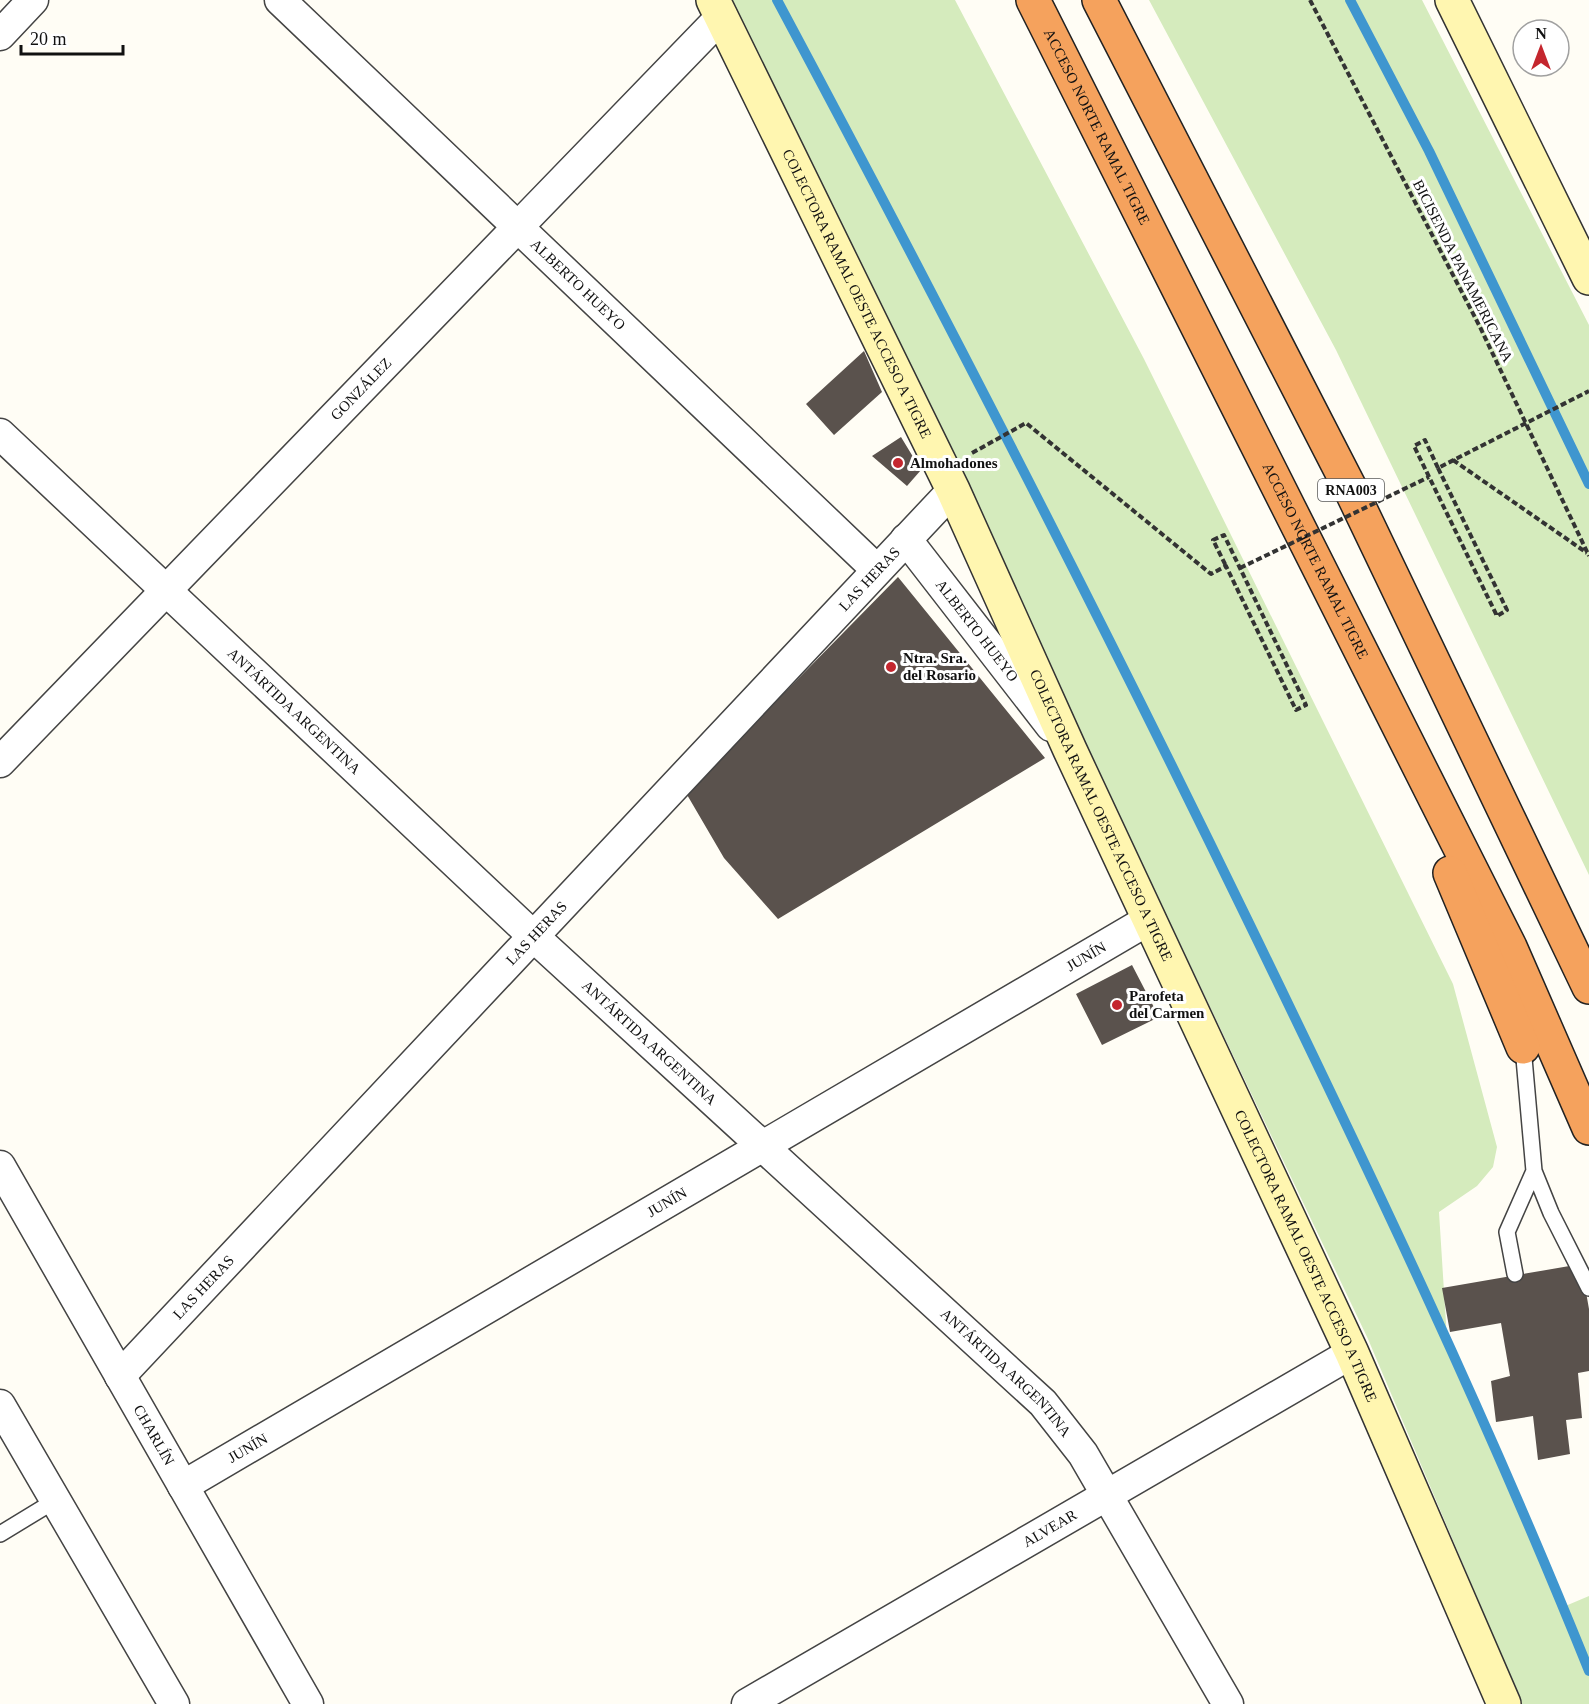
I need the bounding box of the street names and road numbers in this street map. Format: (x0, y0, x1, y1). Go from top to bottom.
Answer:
street label: ACCESO NORTE RAMAL TIGRE (1041, 26, 1153, 227)
street label: COLECTORA RAMAL OESTE ACCESO A TIGRE (779, 147, 934, 441)
street label: BICISENDA PANAMERICANA (1410, 177, 1516, 365)
street label: ALBERTO HUEYO (527, 236, 629, 333)
street label: GONZÁLEZ (327, 355, 395, 423)
street label: ACCESO NORTE RAMAL TIGRE (1260, 460, 1372, 661)
road number: RNA003 (1318, 479, 1384, 501)
street label: LAS HERAS (836, 544, 903, 614)
street label: ALBERTO HUEYO (933, 577, 1022, 685)
street label: ANTÁRTIDA ARGENTINA (224, 645, 364, 777)
street label: COLECTORA RAMAL OESTE ACCESO A TIGRE (1027, 667, 1176, 964)
street label: LAS HERAS (503, 898, 570, 968)
street label: JUNÍN (1063, 938, 1109, 974)
street label: ANTÁRTIDA ARGENTINA (579, 977, 720, 1108)
street label: COLECTORA RAMAL OESTE ACCESO A TIGRE (1232, 1108, 1380, 1404)
street label: JUNÍN (644, 1184, 690, 1220)
street label: LAS HERAS (170, 1252, 237, 1322)
street label: ANTÁRTIDA ARGENTINA (937, 1305, 1074, 1440)
street label: CHARLÍN (130, 1402, 178, 1468)
street label: JUNÍN (225, 1430, 271, 1466)
street label: ALVEAR (1020, 1507, 1079, 1550)

